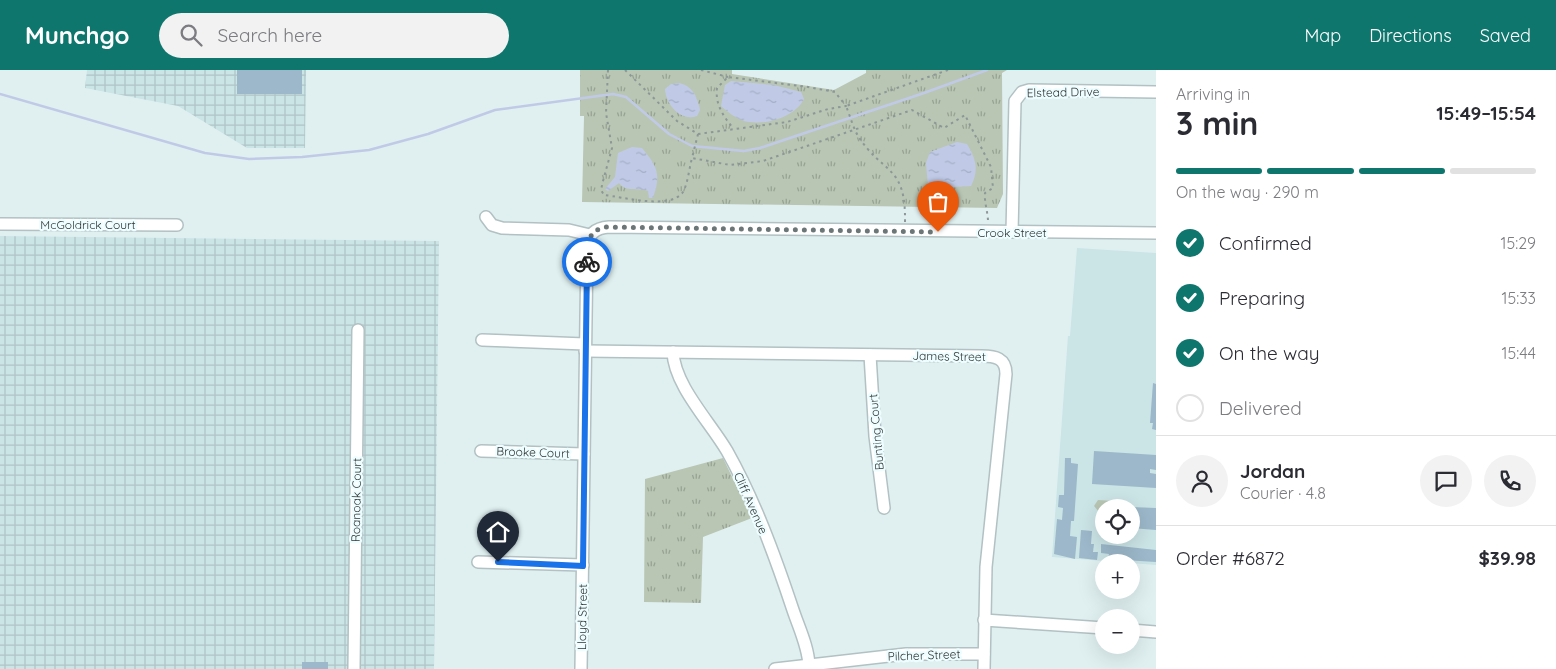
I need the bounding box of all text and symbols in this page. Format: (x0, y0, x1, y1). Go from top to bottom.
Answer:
search box (159, 13, 509, 58)
text: Munchgo (25, 20, 129, 50)
icon: search (177, 21, 205, 49)
text: Search here (217, 23, 322, 47)
text: Map (1304, 24, 1341, 47)
text: Directions (1369, 24, 1452, 47)
text: Saved (1480, 24, 1531, 47)
street label: Elstead Drive (1026, 84, 1100, 100)
text: Arriving in (1176, 84, 1250, 104)
text: 15:49–15:54 (1436, 101, 1536, 125)
text: 3 min (1176, 103, 1258, 143)
pin (917, 181, 959, 232)
text: On the way · 290 m (1176, 182, 1319, 202)
icon: bag (924, 188, 952, 216)
street label: McGoldrick Court (40, 217, 136, 232)
street label: Crook Street (977, 225, 1047, 240)
icon: check (1176, 229, 1204, 257)
text: Confirmed (1219, 231, 1312, 255)
text: 15:29 (1501, 233, 1536, 253)
courier (562, 237, 612, 287)
icon: bike (573, 248, 601, 276)
icon: check (1176, 284, 1204, 312)
text: Preparing (1219, 286, 1305, 310)
text: 15:33 (1502, 288, 1536, 308)
icon: check (1176, 339, 1204, 367)
text: On the way (1219, 341, 1320, 365)
text: 15:44 (1502, 343, 1536, 363)
street label: James Street (912, 348, 986, 364)
street label: Bunting Court (865, 393, 887, 471)
text: Delivered (1219, 396, 1302, 420)
street label: Brooke Court (496, 443, 570, 461)
button: person (1176, 455, 1228, 507)
button: chat (1420, 455, 1472, 507)
button: phone (1484, 455, 1536, 507)
street label: Roanoak Court (348, 458, 364, 542)
text: Jordan (1240, 459, 1305, 483)
street label: Cliff Avenue (731, 470, 771, 536)
text: Courier · 4.8 (1240, 483, 1326, 503)
map controls (1095, 499, 1140, 654)
button: locate (1095, 499, 1140, 544)
pin (477, 511, 519, 562)
icon: home (484, 518, 512, 546)
text: Order #6872 (1176, 546, 1285, 570)
text: $39.98 (1478, 546, 1536, 570)
button: + (1095, 554, 1140, 599)
street label: Lloyd Street (574, 584, 590, 650)
button: − (1095, 609, 1140, 654)
street label: Pilcher Street (887, 646, 961, 664)

